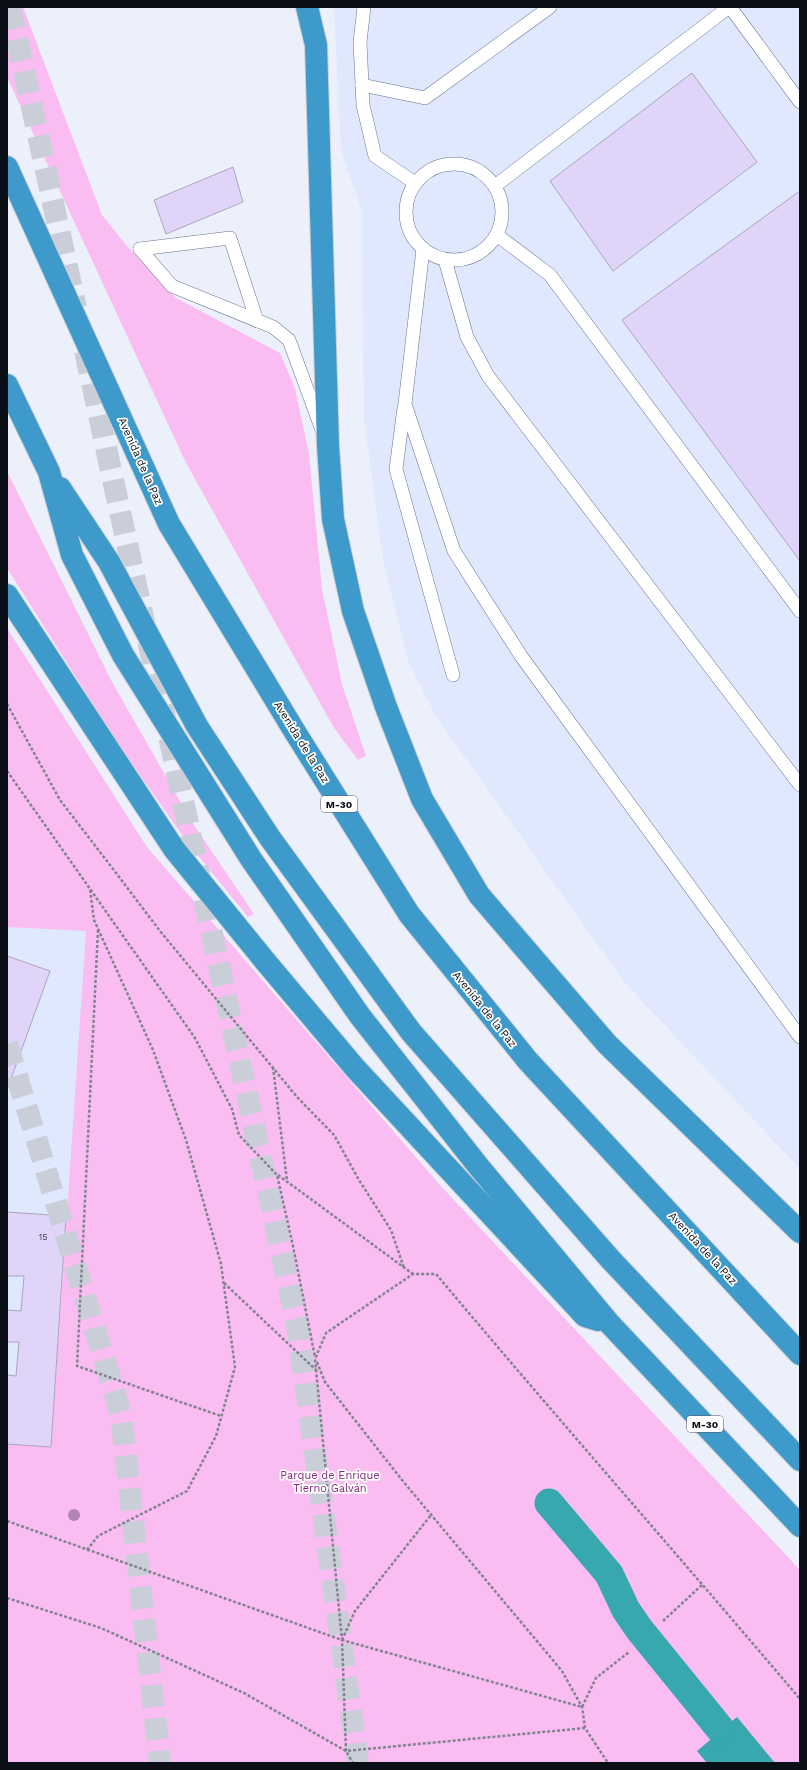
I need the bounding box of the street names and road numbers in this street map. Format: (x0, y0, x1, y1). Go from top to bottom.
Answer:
street label: Avenida de la Paz (115, 416, 166, 507)
street label: Avenida de la Paz (271, 699, 332, 786)
road number: M-30 (321, 796, 357, 812)
street label: Avenida de la Paz (450, 969, 519, 1050)
street label: Avenida de la Paz (666, 1209, 740, 1287)
road number: M-30 (687, 1416, 723, 1432)

